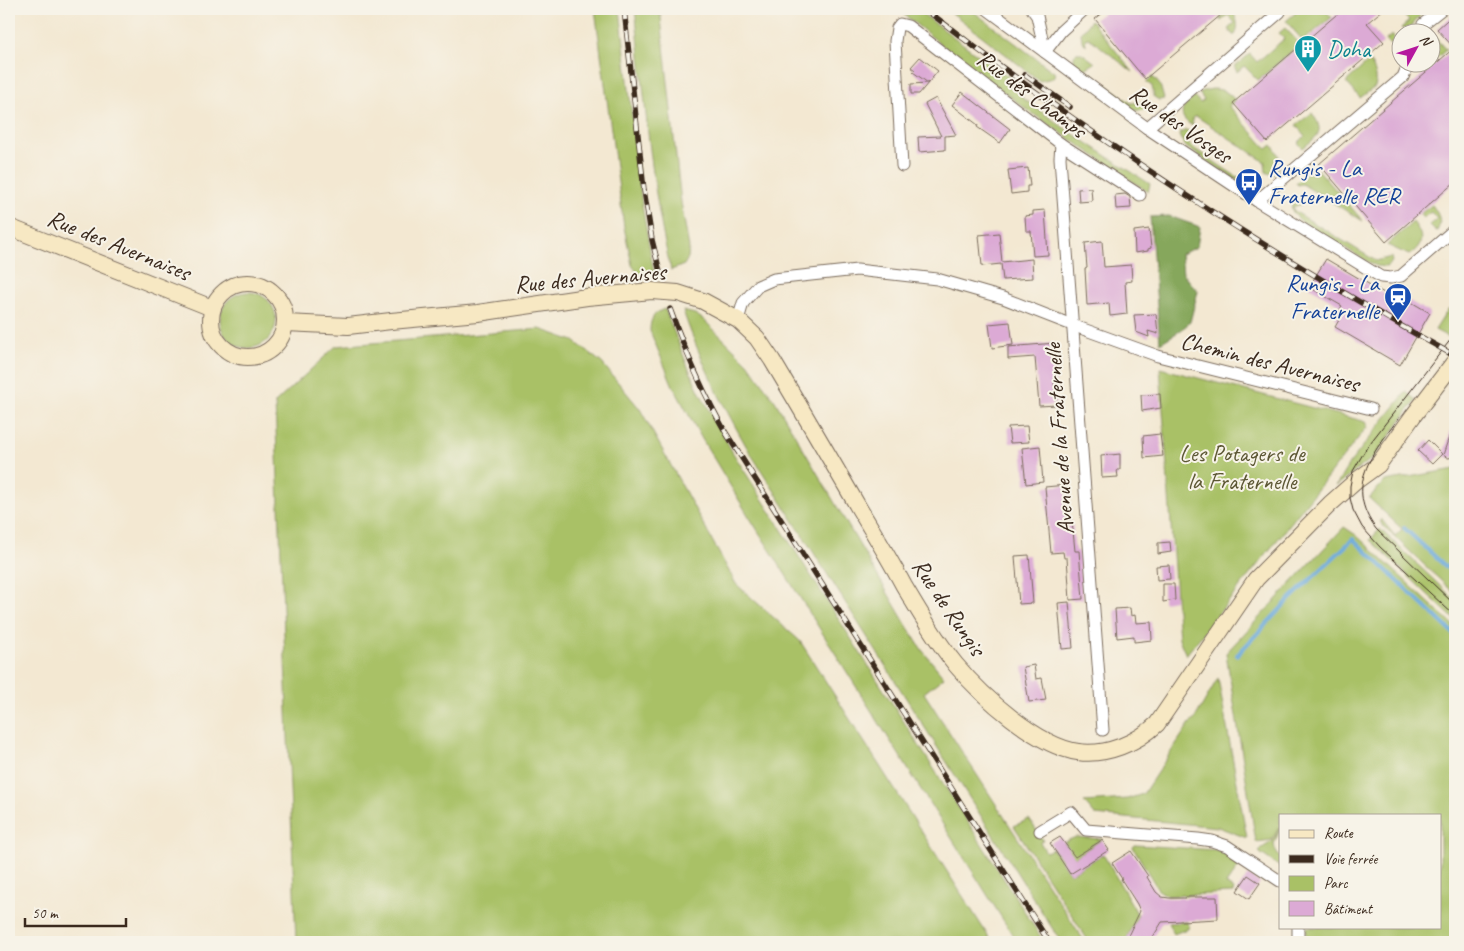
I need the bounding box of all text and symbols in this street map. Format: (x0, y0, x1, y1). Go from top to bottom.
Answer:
north arrow (1392, 22, 1442, 72)
text: N (1416, 31, 1436, 51)
building icon: Doha (1293, 34, 1323, 73)
place label: Doha (1327, 34, 1372, 64)
street label: Rue des Champs (971, 43, 1094, 146)
street label: Rue des Vosges (1124, 78, 1239, 171)
place label: Rungis - La Fraternelle RER (1268, 153, 1401, 211)
bus stop icon: Rungis - La Fraternelle RER (1234, 167, 1264, 206)
street label: Rue des Avernaises (43, 203, 197, 288)
street label: Rue des Avernaises (513, 256, 670, 300)
place label: Rungis - La Fraternelle (1286, 268, 1381, 326)
station icon: Rungis - La Fraternelle (1383, 282, 1413, 321)
street label: Chemin des Avernaises (1178, 325, 1365, 399)
street label: Avenue de la Fraternelle (1037, 340, 1081, 536)
park label: Les Potagers de la Fraternelle (1179, 438, 1307, 496)
street label: Rue de Rungis (906, 553, 994, 664)
legend (1279, 814, 1442, 928)
text: Route (1324, 824, 1354, 843)
text: Voie ferrée (1324, 850, 1378, 869)
text: Parc (1324, 874, 1348, 893)
scale bar (25, 896, 126, 928)
text: Bâtiment (1324, 900, 1374, 919)
text: 50 m (32, 904, 59, 923)

